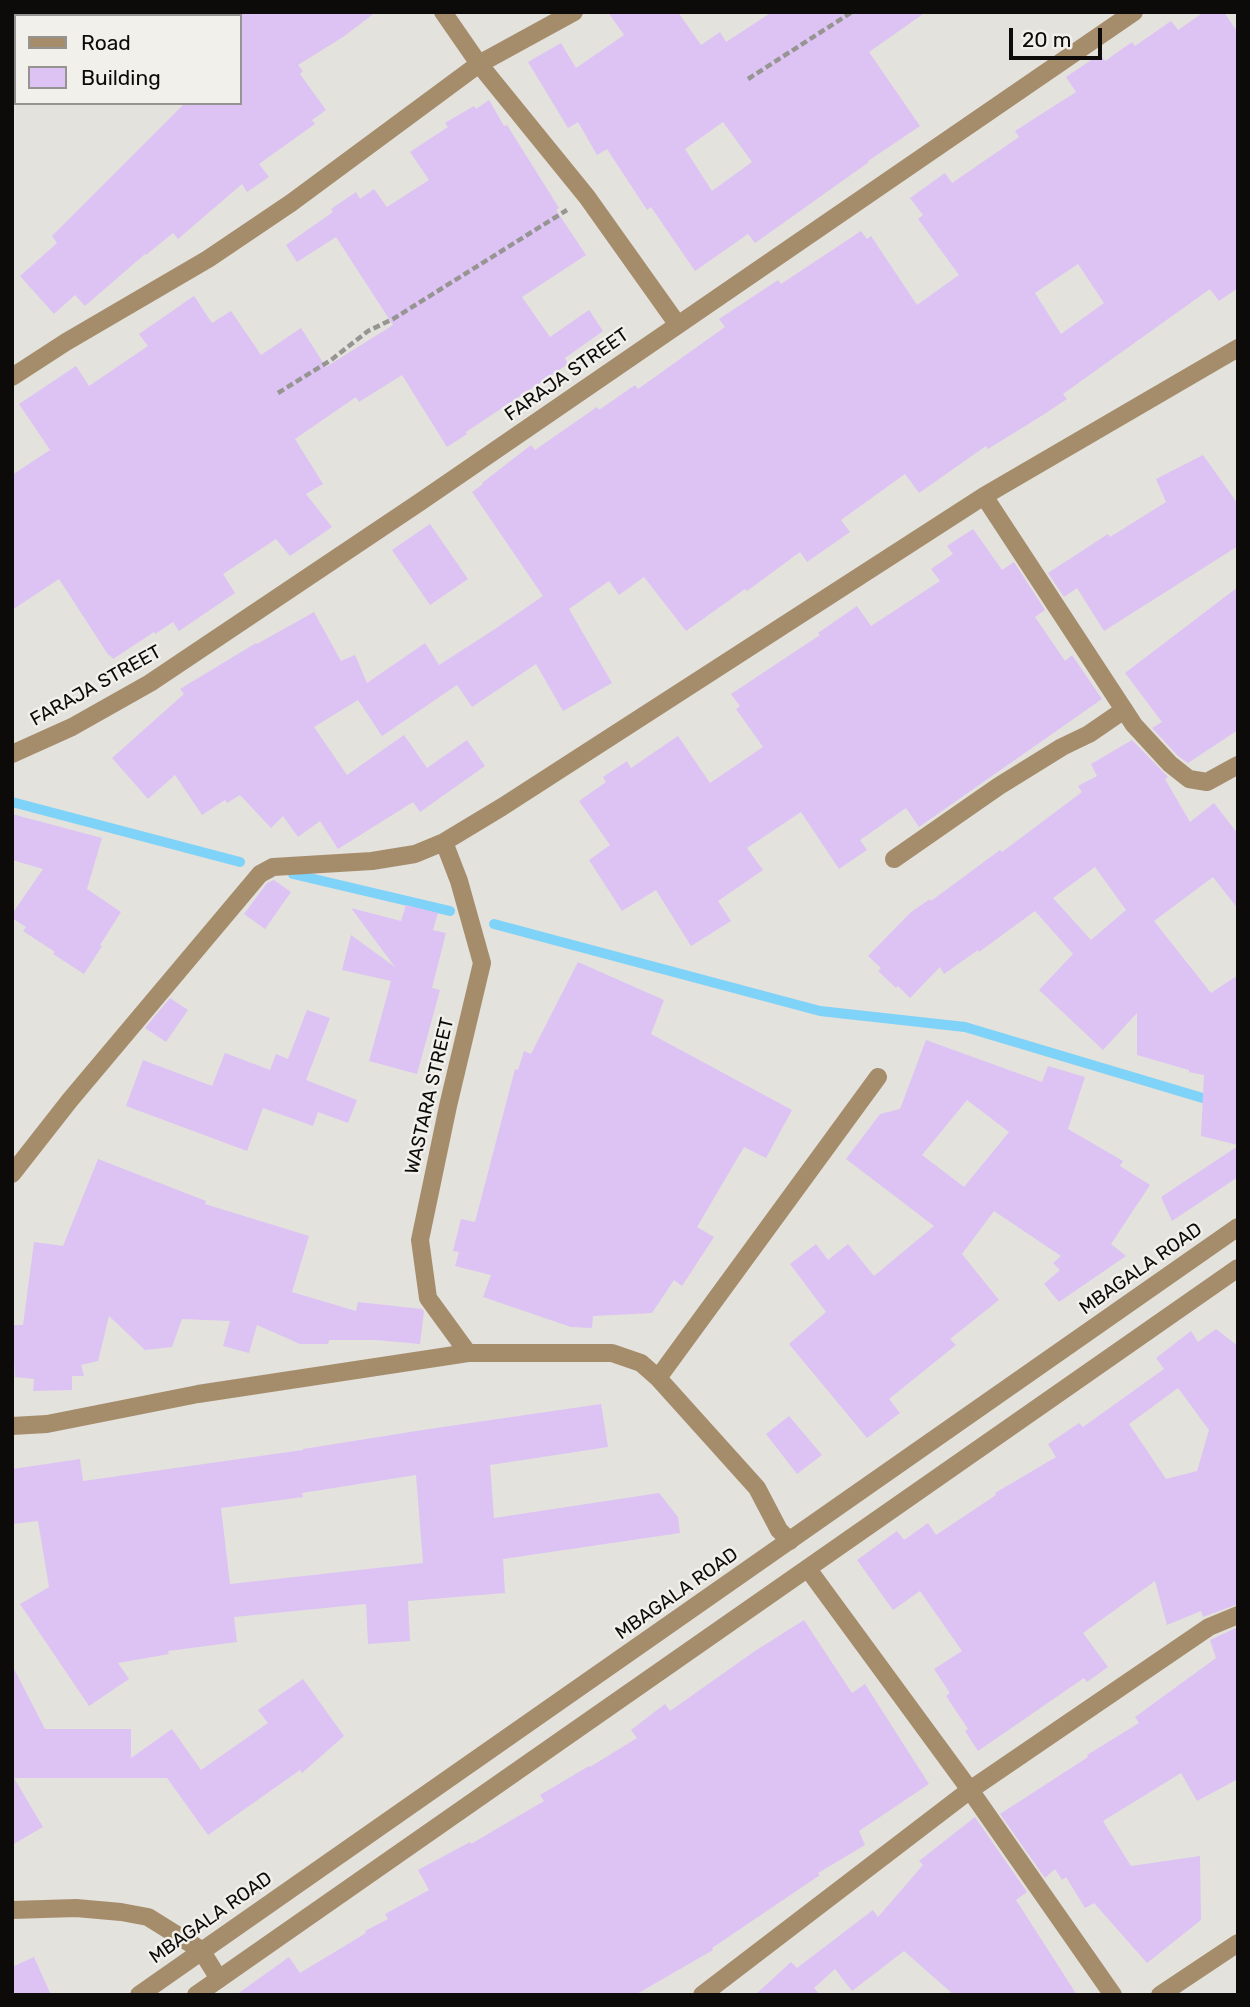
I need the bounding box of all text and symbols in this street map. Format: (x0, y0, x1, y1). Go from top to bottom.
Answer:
legend (14, 14, 242, 105)
scale bar (1012, 14, 1105, 58)
text: 20 m (1022, 27, 1071, 52)
text: Road (81, 30, 131, 55)
text: Building (81, 65, 161, 90)
street label: FARAJA STREET (501, 324, 633, 426)
street label: FARAJA STREET (26, 641, 166, 731)
street label: WASTARA STREET (401, 1015, 459, 1177)
street label: MBAGALA ROAD (1075, 1218, 1207, 1320)
street label: MBAGALA ROAD (611, 1543, 743, 1645)
street label: MBAGALA ROAD (145, 1867, 277, 1969)

